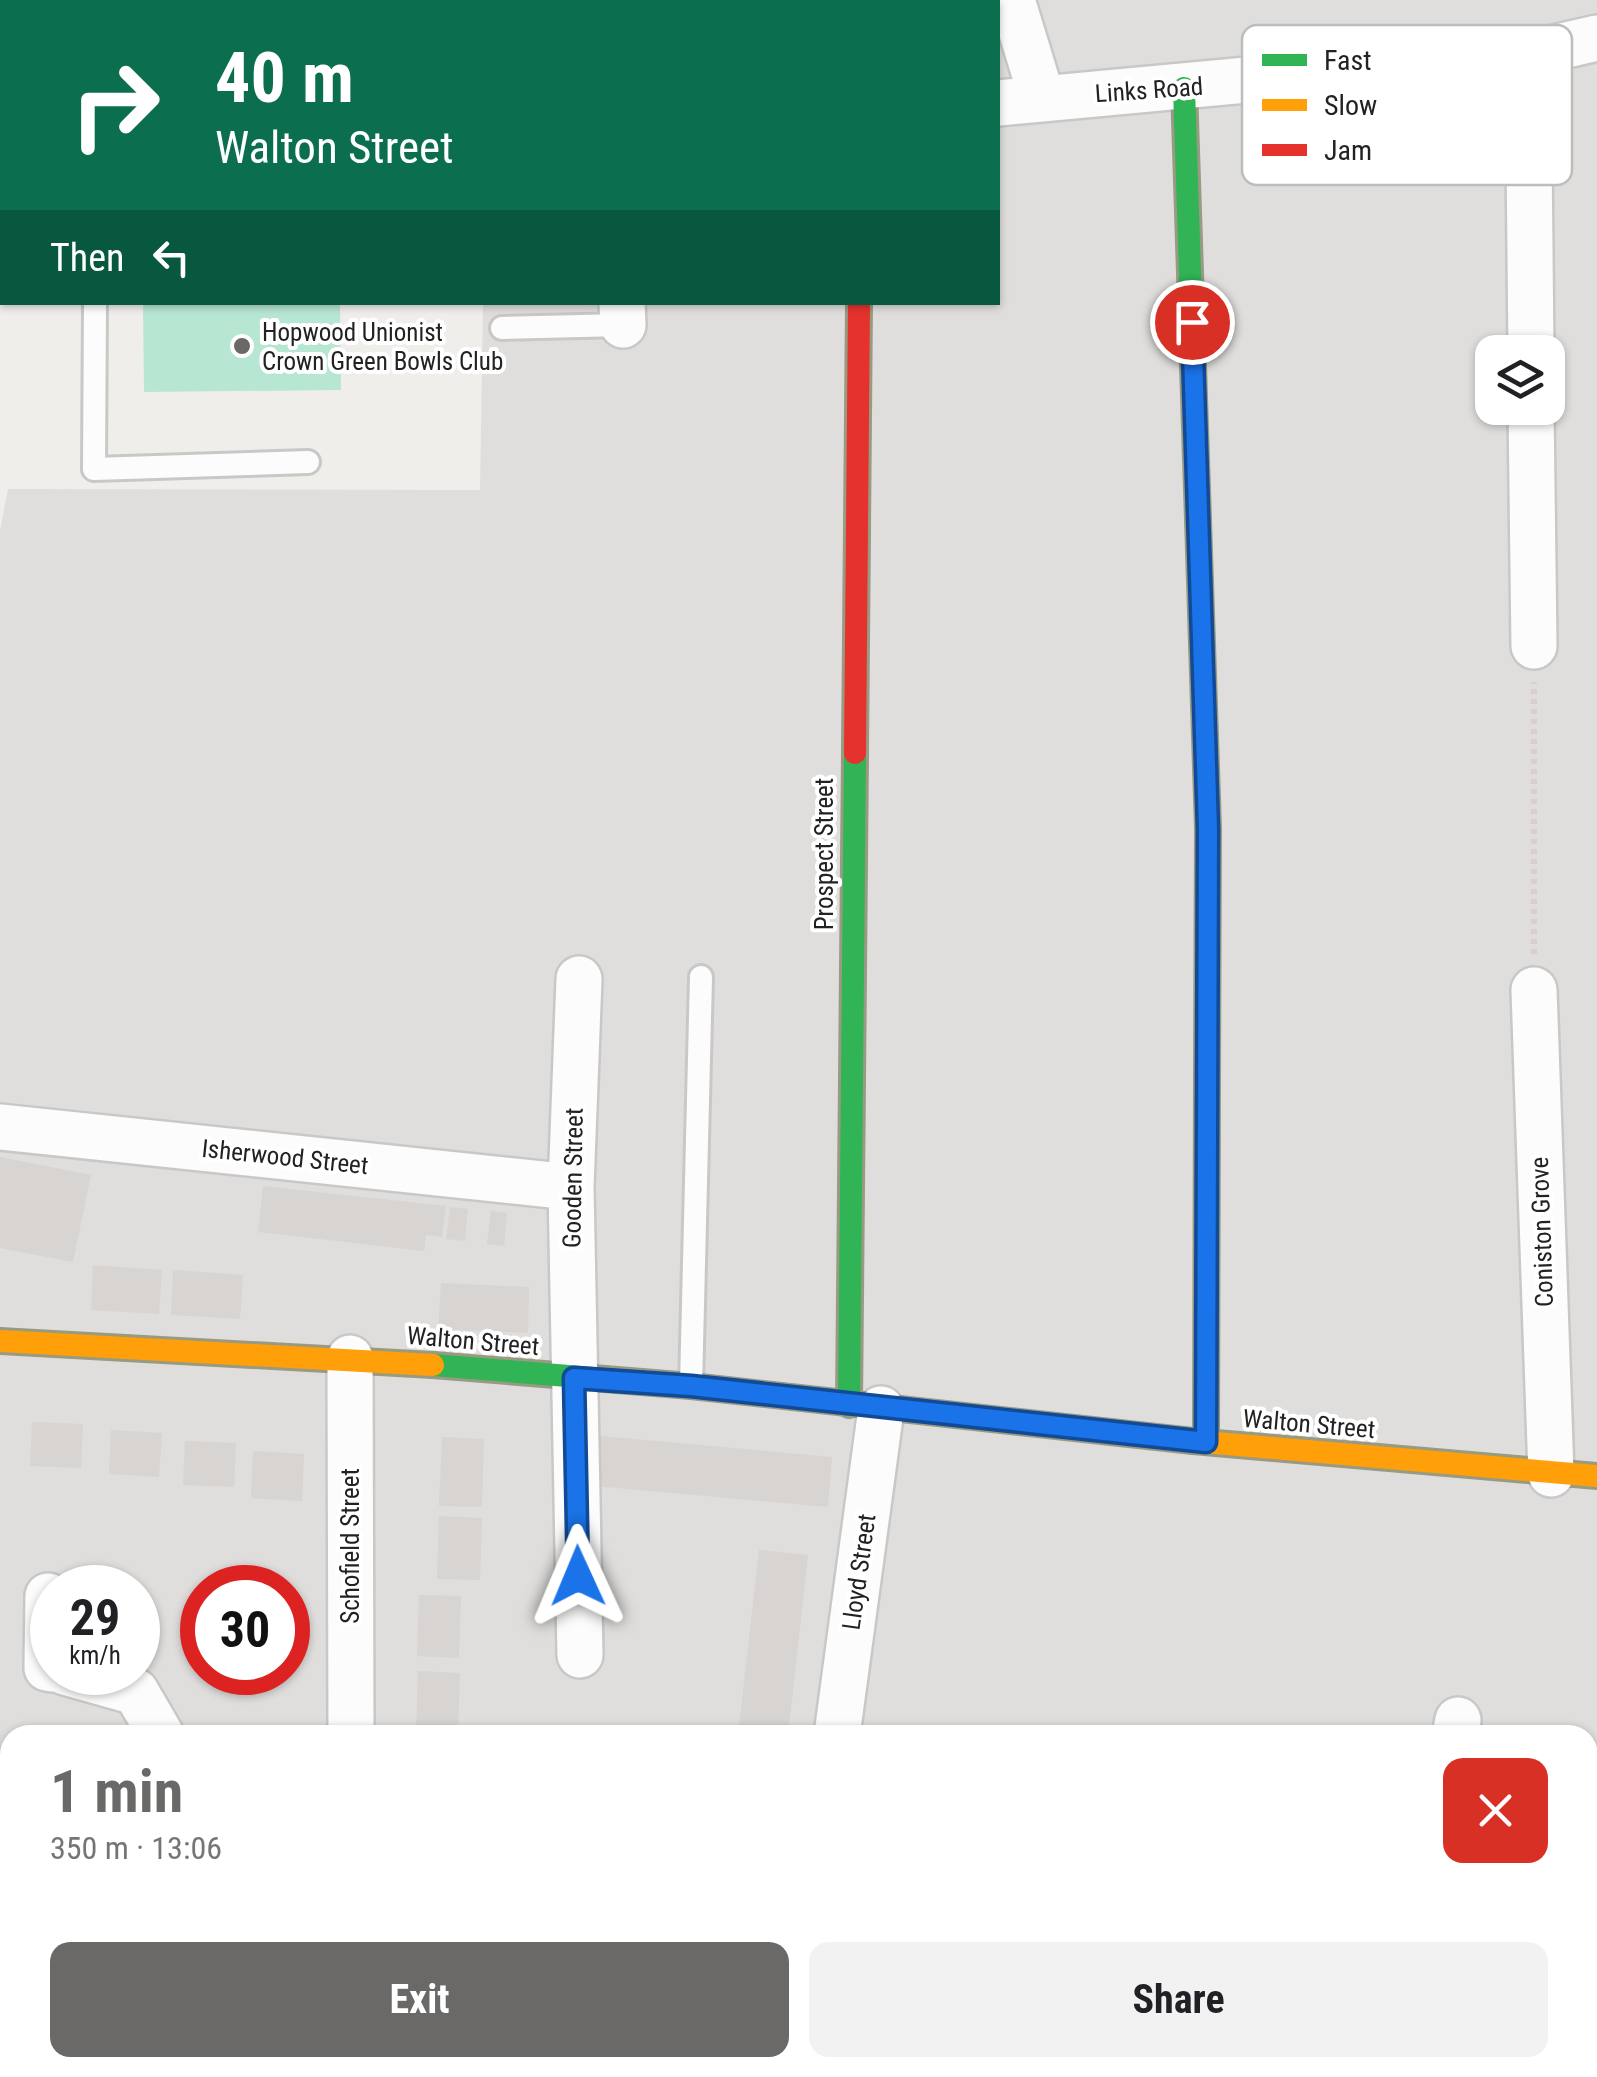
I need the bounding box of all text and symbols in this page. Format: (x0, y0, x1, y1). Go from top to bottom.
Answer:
legend (1242, 25, 1572, 185)
text: 40 m (215, 37, 354, 119)
icon: right (50, 40, 180, 170)
text: Fast (1324, 44, 1371, 77)
street label: Links Road (1094, 72, 1204, 108)
text: Slow (1324, 89, 1377, 122)
text: Walton Street (215, 121, 453, 174)
text: Jam (1324, 134, 1372, 167)
icon: left (144, 230, 199, 285)
text: Then (50, 236, 124, 280)
pin (1150, 280, 1235, 365)
icon: arrive (1165, 295, 1220, 350)
place label: Hopwood Unionist Crown Green Bowls Club (262, 318, 503, 376)
marker: Hopwood Unionist Crown Green Bowls Club (231, 335, 253, 357)
map controls (1475, 335, 1565, 425)
button: layers (1475, 335, 1565, 425)
street label: Prospect Street (810, 778, 839, 930)
street label: Gooden Street (557, 1108, 589, 1248)
street label: Isherwood Street (200, 1134, 370, 1180)
street label: Coniston Grove (1525, 1156, 1559, 1308)
street label: Walton Street (406, 1321, 540, 1361)
street label: Walton Street (1242, 1404, 1376, 1444)
street label: Schofield Street (336, 1468, 365, 1624)
street label: Lloyd Street (837, 1512, 881, 1632)
position arrow (526, 1524, 630, 1628)
speed limit sign: 30 (180, 1565, 310, 1695)
text: 29 (70, 1589, 120, 1647)
text: km/h (69, 1641, 121, 1670)
text: 1 min (50, 1756, 183, 1827)
button: close (1443, 1758, 1548, 1863)
text: 350 m · 13:06 (50, 1829, 222, 1867)
button: Exit (50, 1942, 789, 2057)
button: Share (809, 1942, 1548, 2057)

